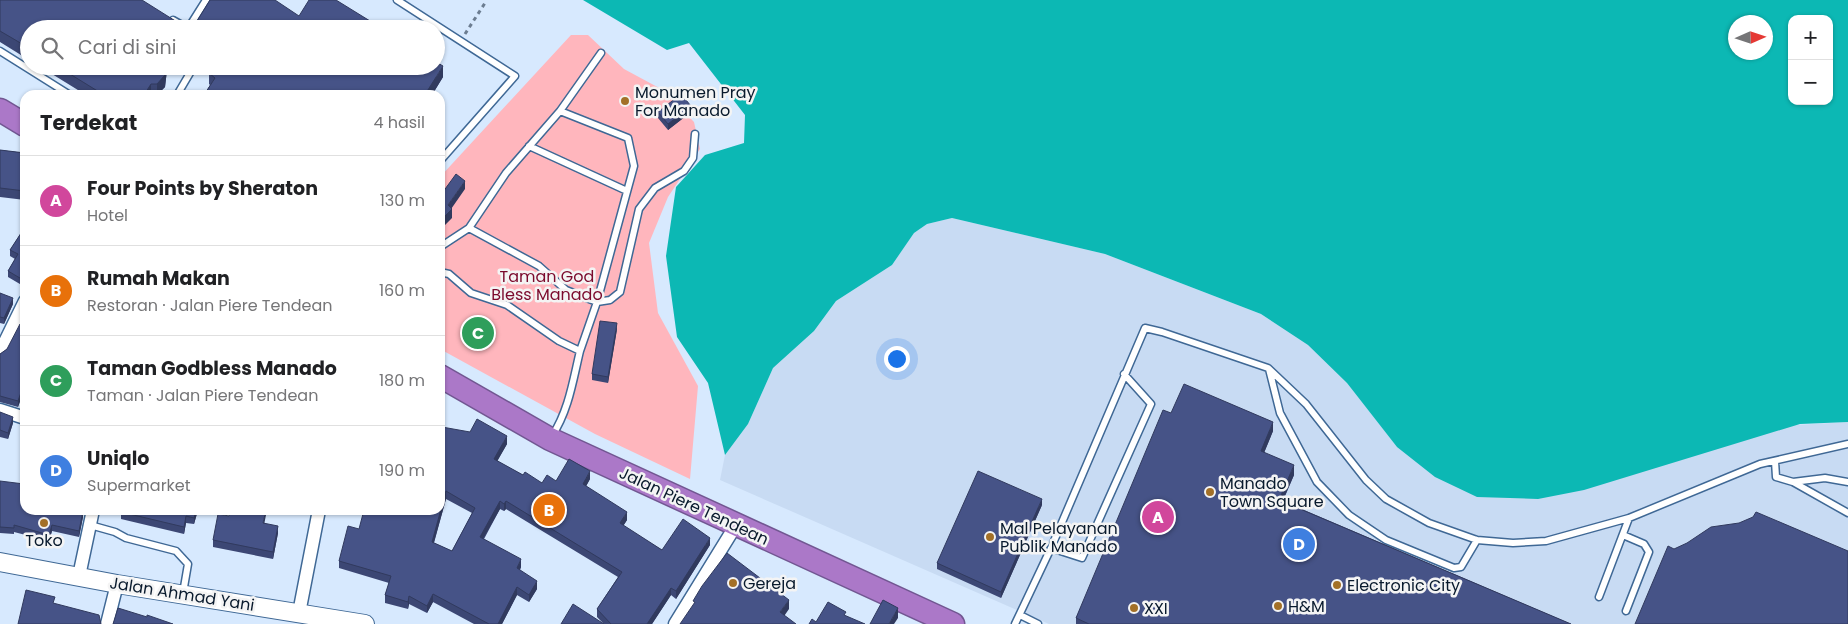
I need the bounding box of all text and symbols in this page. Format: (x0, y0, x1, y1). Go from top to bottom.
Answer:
north arrow (1728, 15, 1773, 60)
map controls (1788, 15, 1833, 105)
button: + (1788, 15, 1833, 60)
search box (20, 20, 445, 75)
icon: search (38, 34, 66, 62)
text: Cari di sini (78, 34, 176, 61)
button: − (1788, 60, 1833, 105)
place label: Monumen Pray For Manado (635, 81, 755, 122)
marker: Monumen Pray For Manado (619, 95, 631, 107)
text: Terdekat (40, 108, 137, 137)
text: 4 hasil (373, 111, 425, 134)
text: Four Points by Sheraton (87, 175, 318, 202)
text: A (50, 189, 62, 212)
text: 130 m (380, 189, 425, 212)
text: Hotel (87, 204, 128, 227)
text: Rumah Makan (87, 265, 230, 292)
park label: Taman God Bless Manado (491, 265, 603, 306)
text: B (51, 279, 61, 302)
text: 160 m (379, 279, 425, 302)
text: Restoran · Jalan Piere Tendean (87, 294, 332, 317)
pin: C (462, 314, 494, 352)
your location (884, 346, 910, 372)
text: Taman Godbless Manado (87, 355, 337, 382)
text: C (50, 369, 62, 392)
text: 180 m (379, 369, 425, 392)
text: Taman · Jalan Piere Tendean (87, 384, 318, 407)
text: Uniqlo (87, 445, 149, 472)
text: D (50, 459, 62, 482)
text: 190 m (379, 459, 425, 482)
street label: Jalan Piere Tendean (616, 461, 772, 551)
place label: Manado Town Square (1220, 472, 1324, 513)
text: Supermarket (87, 474, 191, 497)
marker: Manado Town Square (1204, 486, 1216, 498)
pin: B (533, 491, 565, 529)
pin: A (1142, 498, 1174, 536)
marker: Toko (38, 517, 50, 529)
place label: Mal Pelayanan Publik Manado (1000, 517, 1118, 558)
pin: D (1283, 525, 1315, 563)
place label: Toko (25, 529, 63, 552)
marker: Mal Pelayanan Publik Manado (984, 531, 996, 543)
street label: Jalan Ahmad Yani (108, 571, 256, 617)
place label: Gereja (743, 572, 796, 595)
place label: Electronic City (1347, 574, 1460, 597)
marker: Gereja (727, 577, 739, 589)
marker: Electronic City (1331, 579, 1343, 591)
place label: H&M (1288, 595, 1325, 618)
place label: XXI (1144, 597, 1168, 620)
marker: H&M (1272, 600, 1284, 612)
marker: XXI (1128, 602, 1140, 614)

